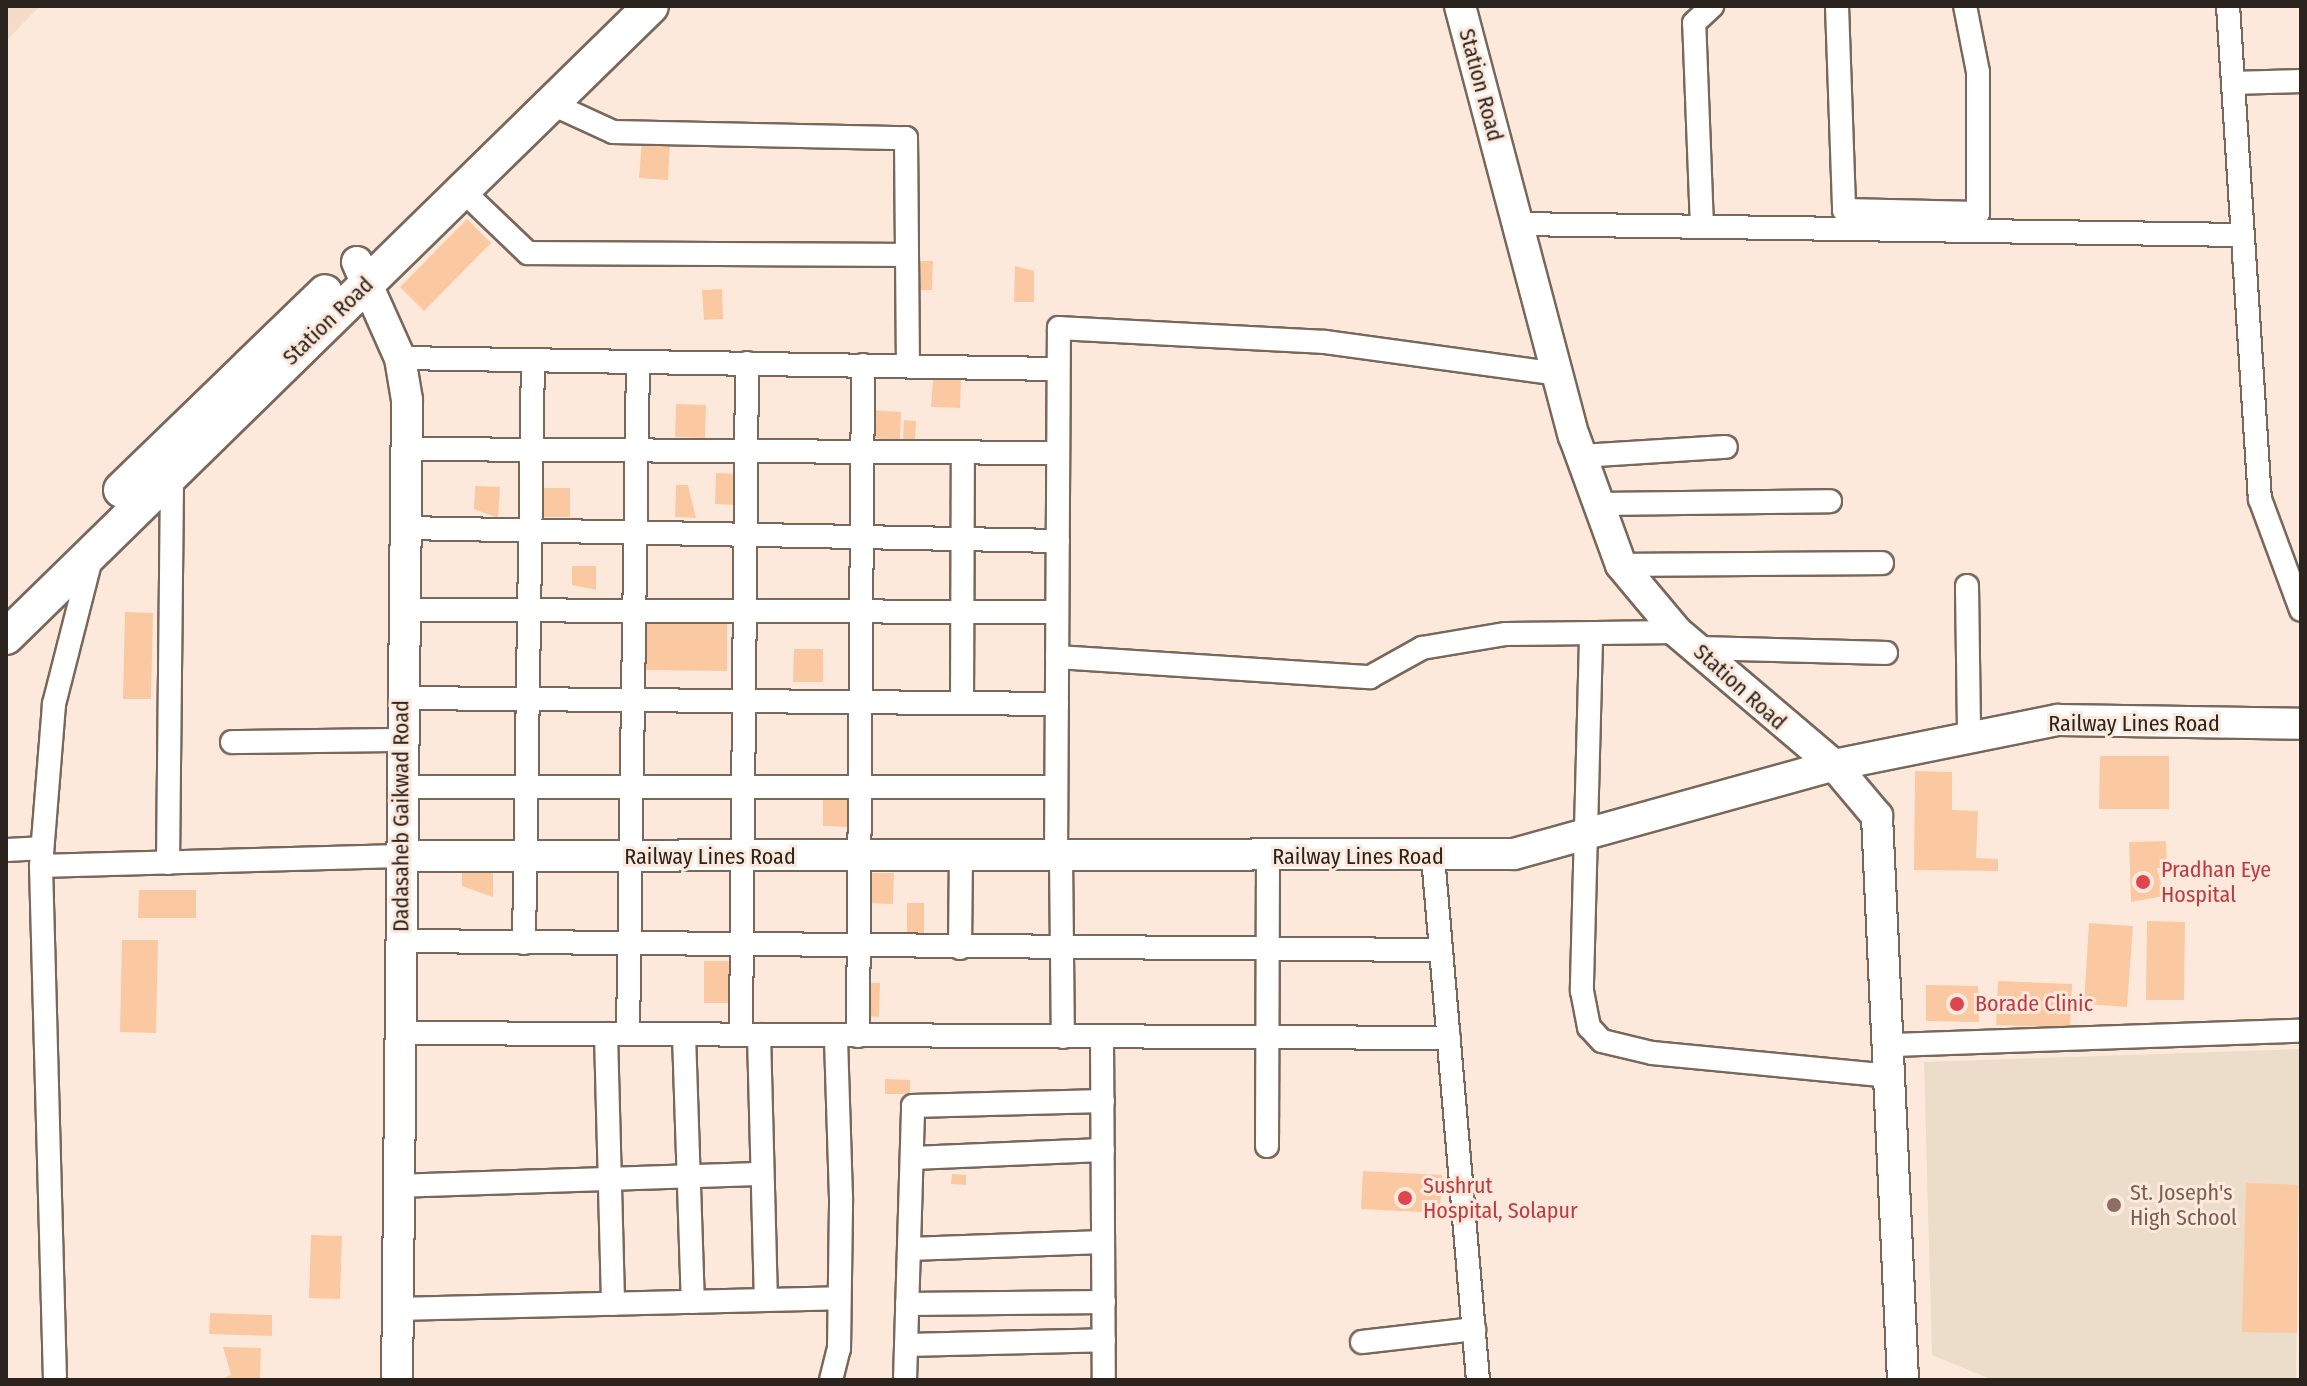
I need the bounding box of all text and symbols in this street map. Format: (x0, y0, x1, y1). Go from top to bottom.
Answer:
street label: Station Road (1453, 26, 1509, 144)
street label: Station Road (277, 271, 379, 371)
street label: Station Road (1688, 639, 1792, 735)
street label: Dadasaheb Gaikwad Road (388, 700, 414, 932)
street label: Railway Lines Road (2048, 711, 2220, 737)
street label: Railway Lines Road (624, 844, 796, 870)
street label: Railway Lines Road (1272, 844, 1444, 870)
place label: Pradhan Eye Hospital (2161, 856, 2271, 908)
marker: Pradhan Eye Hospital (2132, 871, 2154, 893)
place label: Borade Clinic (1975, 991, 2093, 1017)
marker: Borade Clinic (1946, 993, 1968, 1015)
place label: Sushrut Hospital, Solapur (1423, 1172, 1578, 1224)
place label: St. Joseph's High School (2130, 1179, 2237, 1230)
marker: Sushrut Hospital, Solapur (1394, 1187, 1416, 1209)
marker: St. Joseph's High School (2105, 1196, 2123, 1214)

